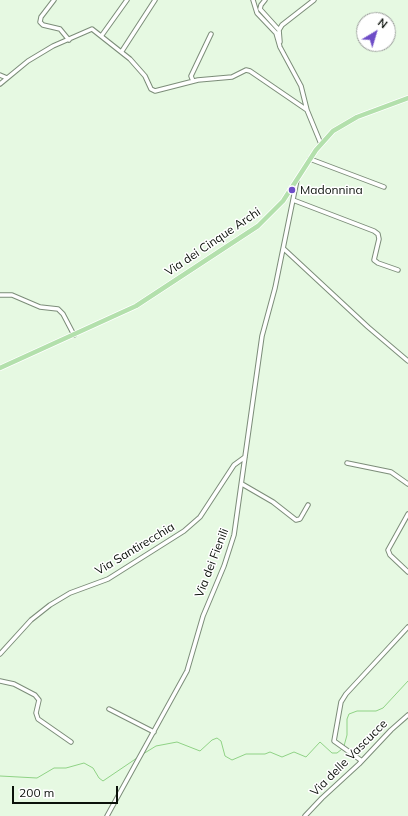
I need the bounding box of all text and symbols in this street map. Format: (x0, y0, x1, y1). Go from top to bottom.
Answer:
north arrow (356, 12, 396, 52)
text: N (375, 15, 390, 31)
place label: Madonnina (300, 183, 363, 197)
marker: Madonnina (287, 185, 297, 195)
street label: Via dei Cinque Archi (163, 205, 263, 279)
street label: Via Santirecchia (93, 520, 177, 578)
street label: Via dei Fienili (192, 526, 232, 600)
street label: Via delle Vascucce (308, 717, 390, 799)
scale bar (14, 778, 120, 804)
text: 200 m (19, 785, 54, 800)

